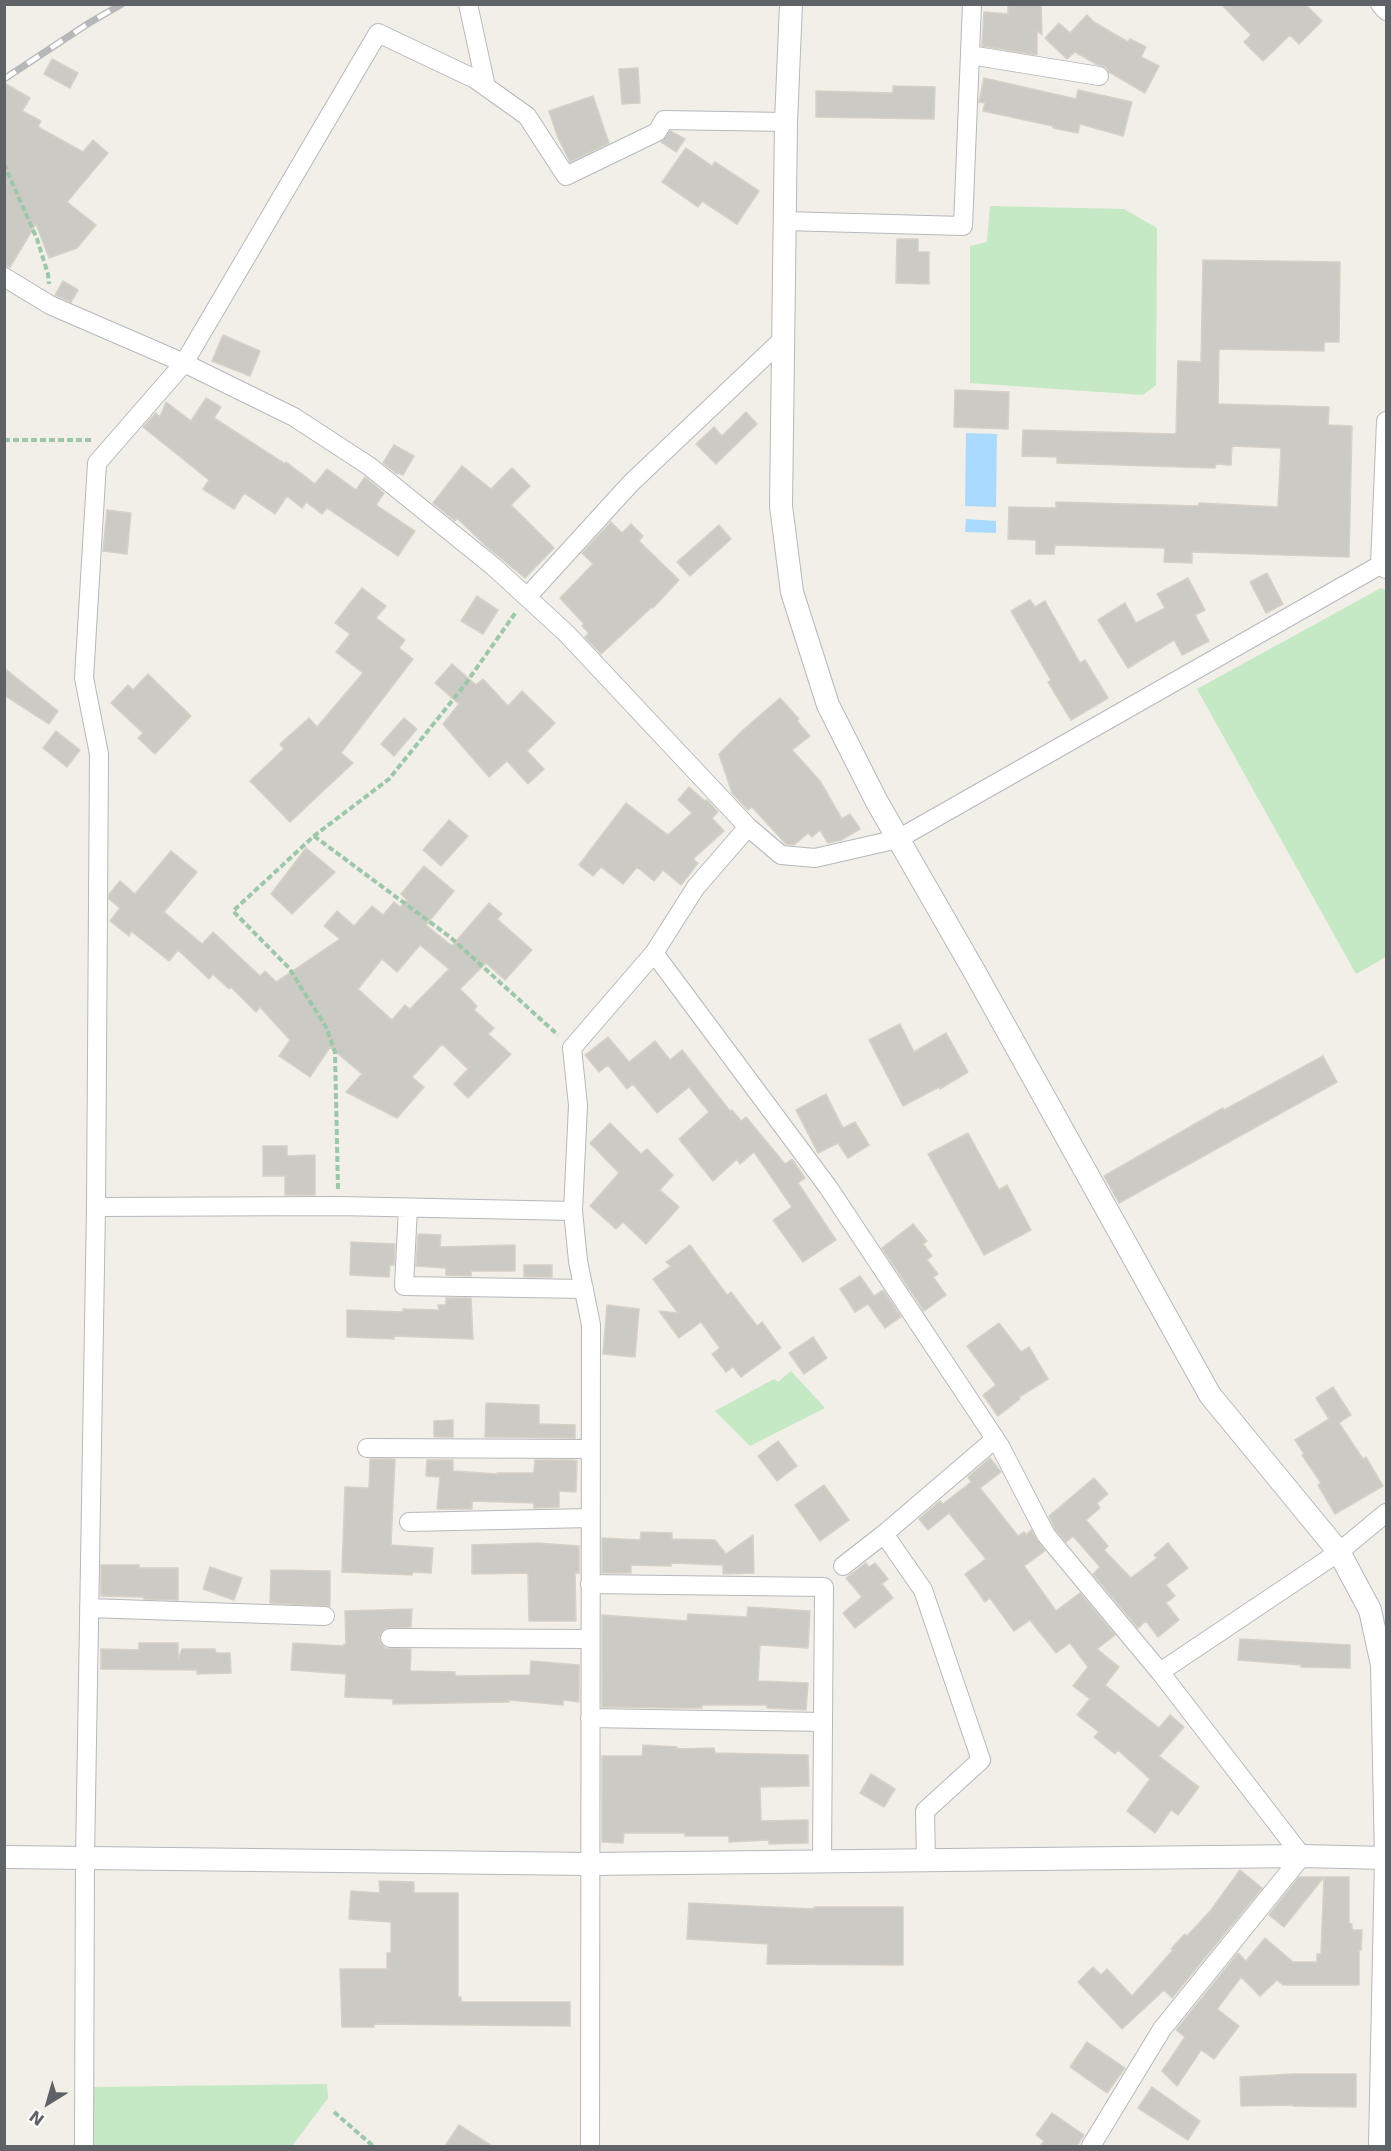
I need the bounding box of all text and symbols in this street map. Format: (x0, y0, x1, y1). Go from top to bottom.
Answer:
north arrow (18, 2073, 78, 2133)
text: N (26, 2106, 48, 2129)

